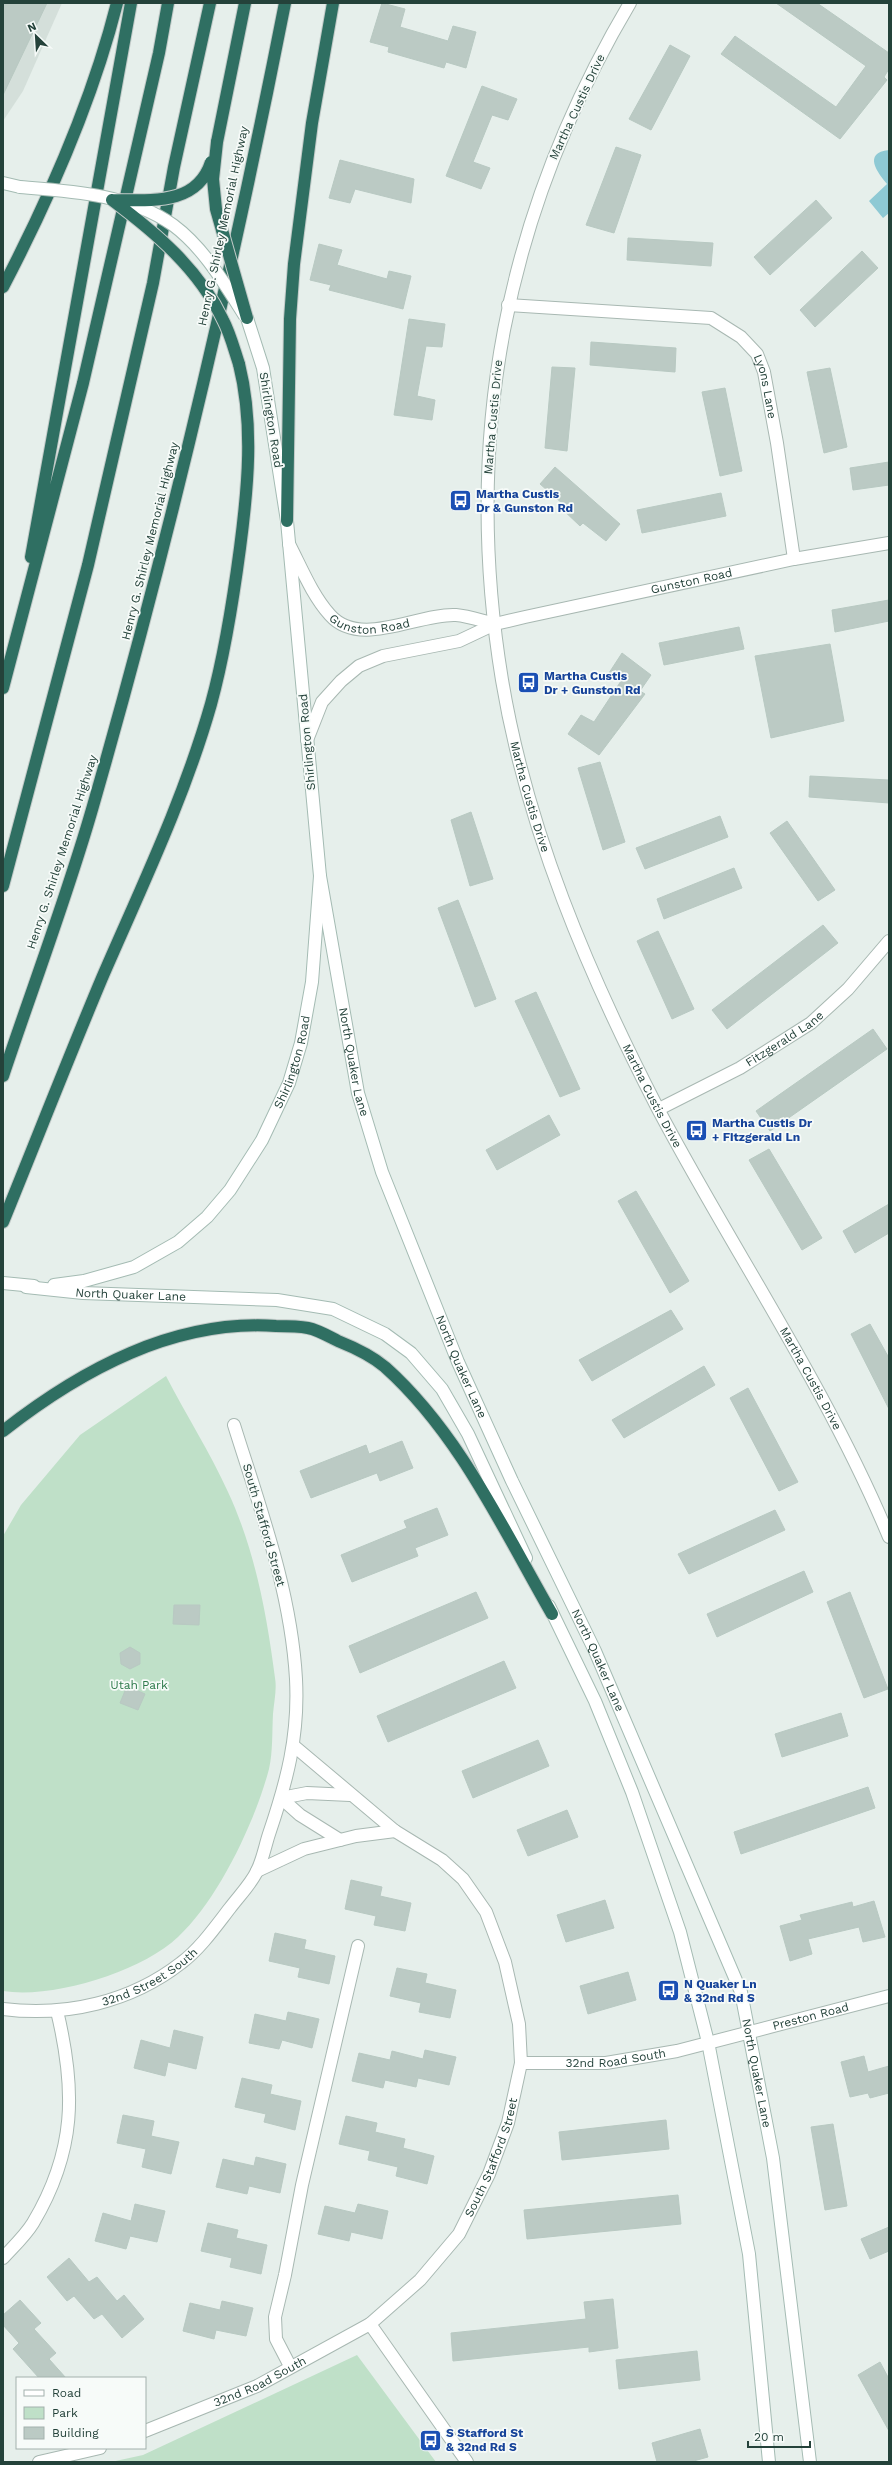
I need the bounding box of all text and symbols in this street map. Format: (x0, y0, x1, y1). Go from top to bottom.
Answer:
north arrow (16, 16, 56, 56)
text: N (26, 20, 38, 35)
street label: Martha Custis Drive (546, 52, 608, 162)
street label: Henry G. Shirley Memorial Highway (195, 124, 251, 327)
street label: Lyons Lane (751, 352, 779, 420)
street label: Martha Custis Drive (481, 359, 505, 475)
street label: Shirlington Road (257, 371, 285, 469)
street label: Henry G. Shirley Memorial Highway (119, 440, 182, 641)
place label: Martha Custis Dr & Gunston Rd (476, 487, 573, 515)
bus stop icon: Martha Custis Dr & Gunston Rd (448, 488, 474, 514)
street label: Gunston Road (649, 566, 734, 597)
street label: Gunston Road (326, 611, 411, 637)
place label: Martha Custis Dr + Gunston Rd (544, 669, 641, 697)
bus stop icon: Martha Custis Dr + Gunston Rd (515, 670, 541, 696)
street label: Shirlington Road (296, 693, 318, 791)
street label: Martha Custis Drive (507, 740, 553, 854)
street label: Henry G. Shirley Memorial Highway (24, 752, 100, 951)
street label: North Quaker Lane (336, 1006, 372, 1118)
street label: Fitzgerald Lane (743, 1008, 826, 1070)
street label: Shirlington Road (271, 1014, 313, 1111)
street label: Martha Custis Drive (620, 1042, 685, 1150)
place label: Martha Custis Dr + Fitzgerald Ln (712, 1116, 813, 1144)
bus stop icon: Martha Custis Dr + Fitzgerald Ln (683, 1117, 709, 1143)
street label: North Quaker Lane (75, 1285, 186, 1304)
street label: North Quaker Lane (433, 1313, 490, 1420)
street label: Martha Custis Drive (777, 1325, 844, 1432)
street label: South Stafford Street (240, 1462, 288, 1588)
street label: North Quaker Lane (569, 1607, 627, 1714)
park label: Utah Park (110, 1678, 168, 1692)
street label: 32nd Street South (100, 1945, 200, 2009)
place label: N Quaker Ln & 32nd Rd S (684, 1977, 757, 2005)
bus stop icon: N Quaker Ln & 32nd Rd S (656, 1978, 682, 2004)
street label: Preston Road (771, 2000, 850, 2033)
street label: North Quaker Lane (739, 2017, 774, 2129)
street label: 32nd Road South (565, 2046, 667, 2070)
street label: South Stafford Street (462, 2096, 520, 2219)
street label: 32nd Road South (211, 2353, 309, 2410)
legend (16, 2377, 146, 2449)
text: Road (52, 2386, 81, 2400)
text: Park (52, 2406, 78, 2420)
scale bar (748, 2423, 810, 2449)
text: Building (52, 2426, 99, 2440)
place label: S Stafford St & 32nd Rd S (446, 2426, 524, 2454)
bus stop icon: S Stafford St & 32nd Rd S (417, 2427, 443, 2453)
text: 20 m (754, 2430, 784, 2444)

